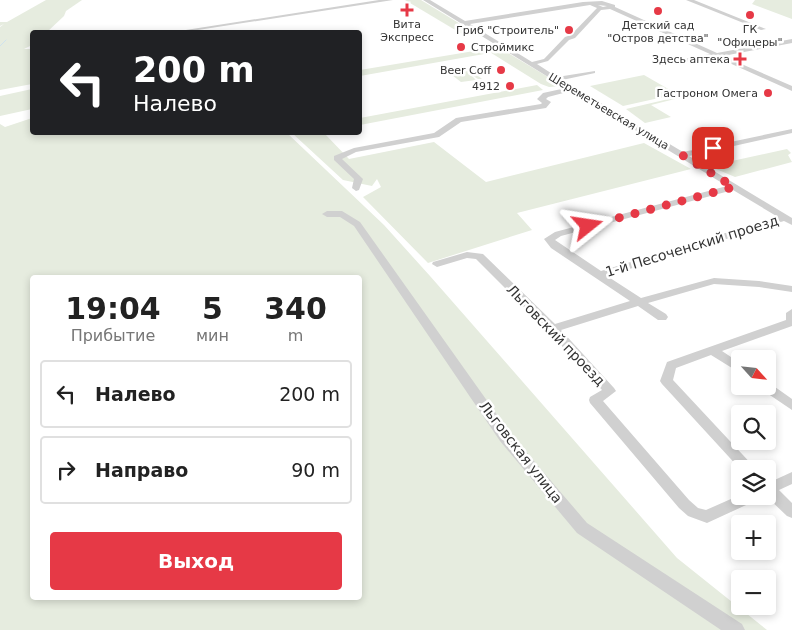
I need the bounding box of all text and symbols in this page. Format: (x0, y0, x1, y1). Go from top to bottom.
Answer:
marker: Вита Экспресс (401, 4, 413, 16)
marker: Детский сад "Остров детства" (652, 5, 664, 17)
marker: ГК "Офицеры" (744, 9, 756, 21)
place label: Вита Экспресс (380, 18, 434, 44)
place label: Детский сад "Остров детства" (607, 19, 709, 45)
place label: ГК "Офицеры" (717, 23, 783, 49)
place label: Гриб "Строитель" (456, 24, 559, 37)
marker: Гриб "Строитель" (563, 24, 575, 36)
marker: Строймикс (455, 41, 467, 53)
place label: Строймикс (471, 41, 534, 54)
icon: left (50, 50, 115, 115)
text: 200 m (133, 50, 255, 90)
place label: Здесь аптека (652, 53, 730, 66)
marker: Здесь аптека (734, 53, 746, 65)
place label: Beer Coff (440, 64, 491, 77)
marker: Beer Coff (495, 64, 507, 76)
street label: Шереметьевская улица (546, 70, 671, 153)
place label: 4912 (472, 80, 500, 93)
marker: 4912 (504, 80, 516, 92)
place label: Гастроном Омега (656, 87, 758, 100)
marker: Гастроном Омега (762, 87, 774, 99)
text: Налево (133, 91, 217, 116)
pin (692, 127, 734, 169)
icon: arrive (699, 134, 727, 162)
position arrow (561, 199, 613, 251)
street label: 1-й Песоченский проезд (604, 212, 780, 280)
street label: Льговский проезд (504, 281, 608, 389)
text: 19:04 (65, 291, 161, 326)
text: 5 (202, 291, 223, 326)
text: 340 (264, 291, 327, 326)
text: Прибытие (71, 326, 155, 345)
text: мин (196, 326, 229, 345)
text: m (288, 326, 303, 345)
north arrow (731, 350, 776, 395)
map controls (731, 350, 776, 615)
icon: left (52, 380, 80, 408)
text: Налево (95, 383, 176, 405)
text: 200 m (279, 383, 340, 405)
street label: Льговская улица (476, 398, 566, 506)
button: search (731, 405, 776, 450)
icon: right (52, 456, 80, 484)
text: Направо (95, 459, 188, 481)
text: 90 m (291, 459, 340, 481)
button: layers (731, 460, 776, 505)
button: + (731, 515, 776, 560)
button: Выход (50, 532, 342, 590)
button: − (731, 570, 776, 615)

